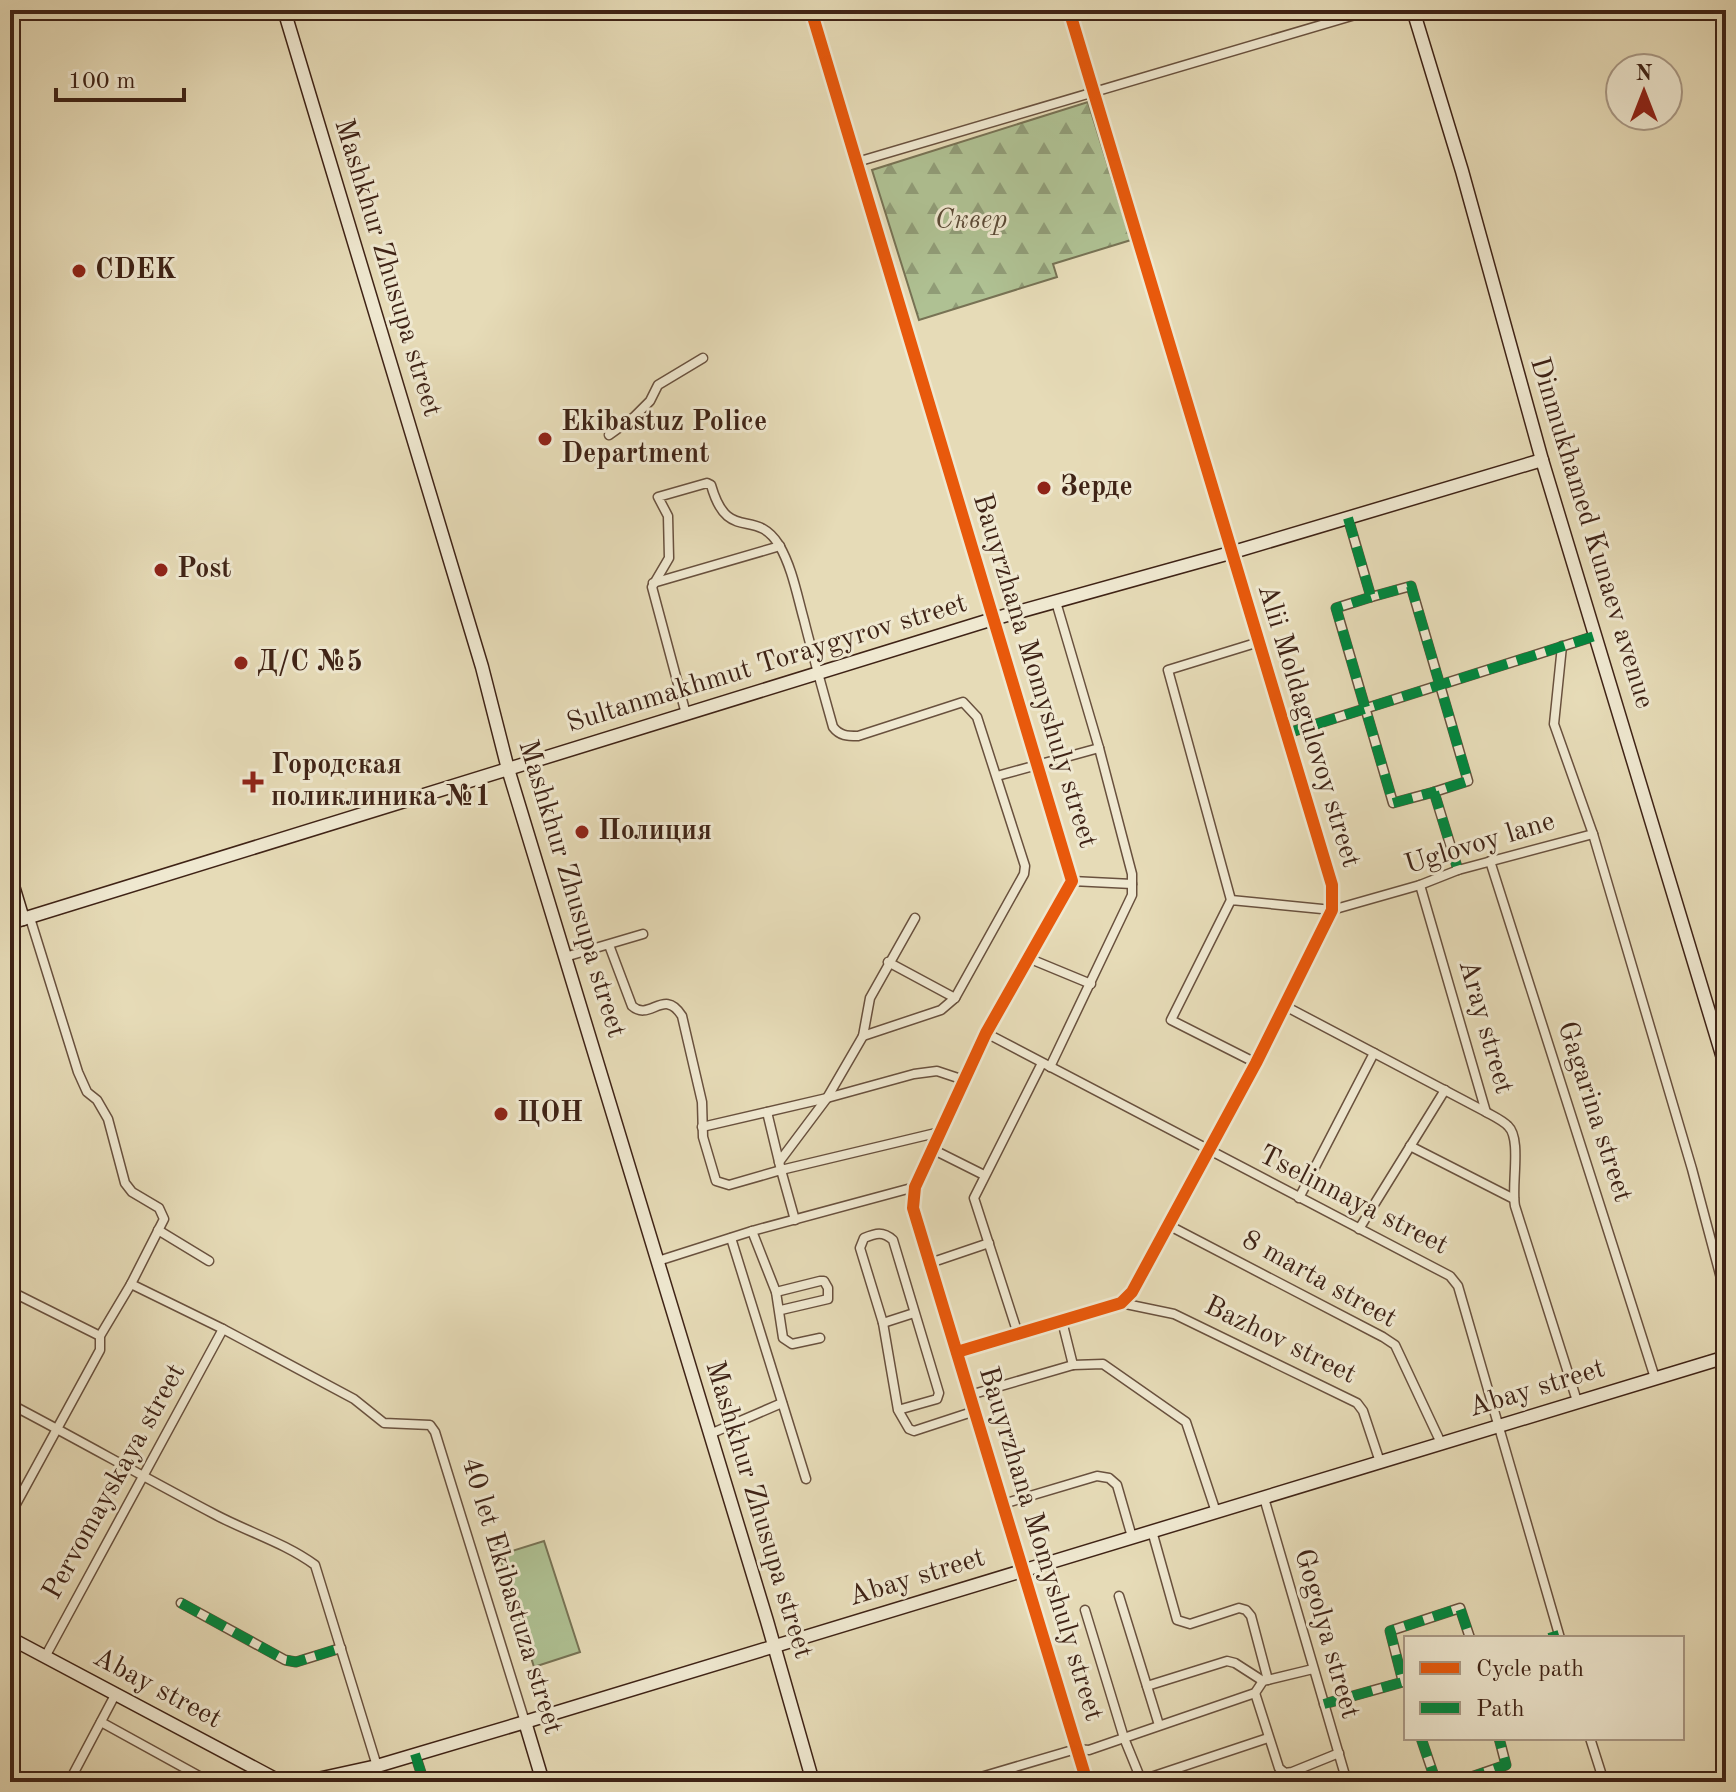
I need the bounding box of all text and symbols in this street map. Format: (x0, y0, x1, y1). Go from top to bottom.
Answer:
scale bar (56, 52, 184, 102)
north arrow (1604, 52, 1684, 132)
text: N (1636, 63, 1653, 85)
text: 100 m (68, 70, 136, 94)
street label: Mashkhur Zhusupa street (328, 116, 446, 420)
park label: Сквер (935, 207, 1007, 235)
place label: CDEK (95, 257, 176, 285)
marker: CDEK (70, 262, 88, 280)
street label: Dinmukhamed Kunaev avenue (1524, 354, 1658, 712)
place label: Ekibastuz Police Department (561, 409, 767, 469)
marker: Ekibastuz Police Department (536, 430, 554, 448)
place label: Зерде (1060, 473, 1133, 502)
marker: Зерде (1035, 479, 1053, 497)
street label: Bauyrzhana Momyshuly street (967, 491, 1101, 851)
place label: Post (177, 556, 232, 584)
marker: Post (152, 561, 170, 579)
street label: Alii Moldagulovoy street (1252, 581, 1364, 871)
street label: Sultanmakhmut Toraygyrov street (564, 590, 970, 738)
place label: Д/С №5 (257, 648, 363, 677)
marker: Д/С №5 (232, 654, 250, 672)
street label: Mashkhur Zhusupa street (512, 737, 630, 1041)
place label: Городская поликлиника №1 (271, 752, 491, 812)
marker: Городская поликлиника №1 (242, 771, 264, 793)
street label: Uglovoy lane (1402, 808, 1558, 880)
place label: Полиция (598, 818, 712, 846)
marker: Полиция (573, 823, 591, 841)
street label: Aray street (1453, 957, 1517, 1097)
street label: Gagarina street (1552, 1018, 1636, 1206)
place label: ЦОН (517, 1099, 583, 1128)
marker: ЦОН (492, 1105, 510, 1123)
street label: Tselinnaya street (1254, 1141, 1452, 1261)
street label: 8 marta street (1237, 1226, 1401, 1334)
street label: Bazhov street (1200, 1292, 1360, 1390)
street label: Abay street (1466, 1355, 1608, 1423)
street label: Mashkhur Zhusupa street (699, 1358, 817, 1662)
street label: Pervomayskaya street (39, 1360, 191, 1604)
street label: Bauyrzhana Momyshuly street (973, 1364, 1107, 1724)
street label: 40 let Ekibastuza street (456, 1454, 566, 1738)
street label: Abay street (846, 1544, 988, 1612)
street label: Gogolya street (1288, 1546, 1364, 1722)
legend (1404, 1636, 1684, 1740)
street label: Abay street (88, 1644, 226, 1734)
text: Cycle path (1476, 1658, 1584, 1682)
text: Path (1476, 1698, 1525, 1722)

